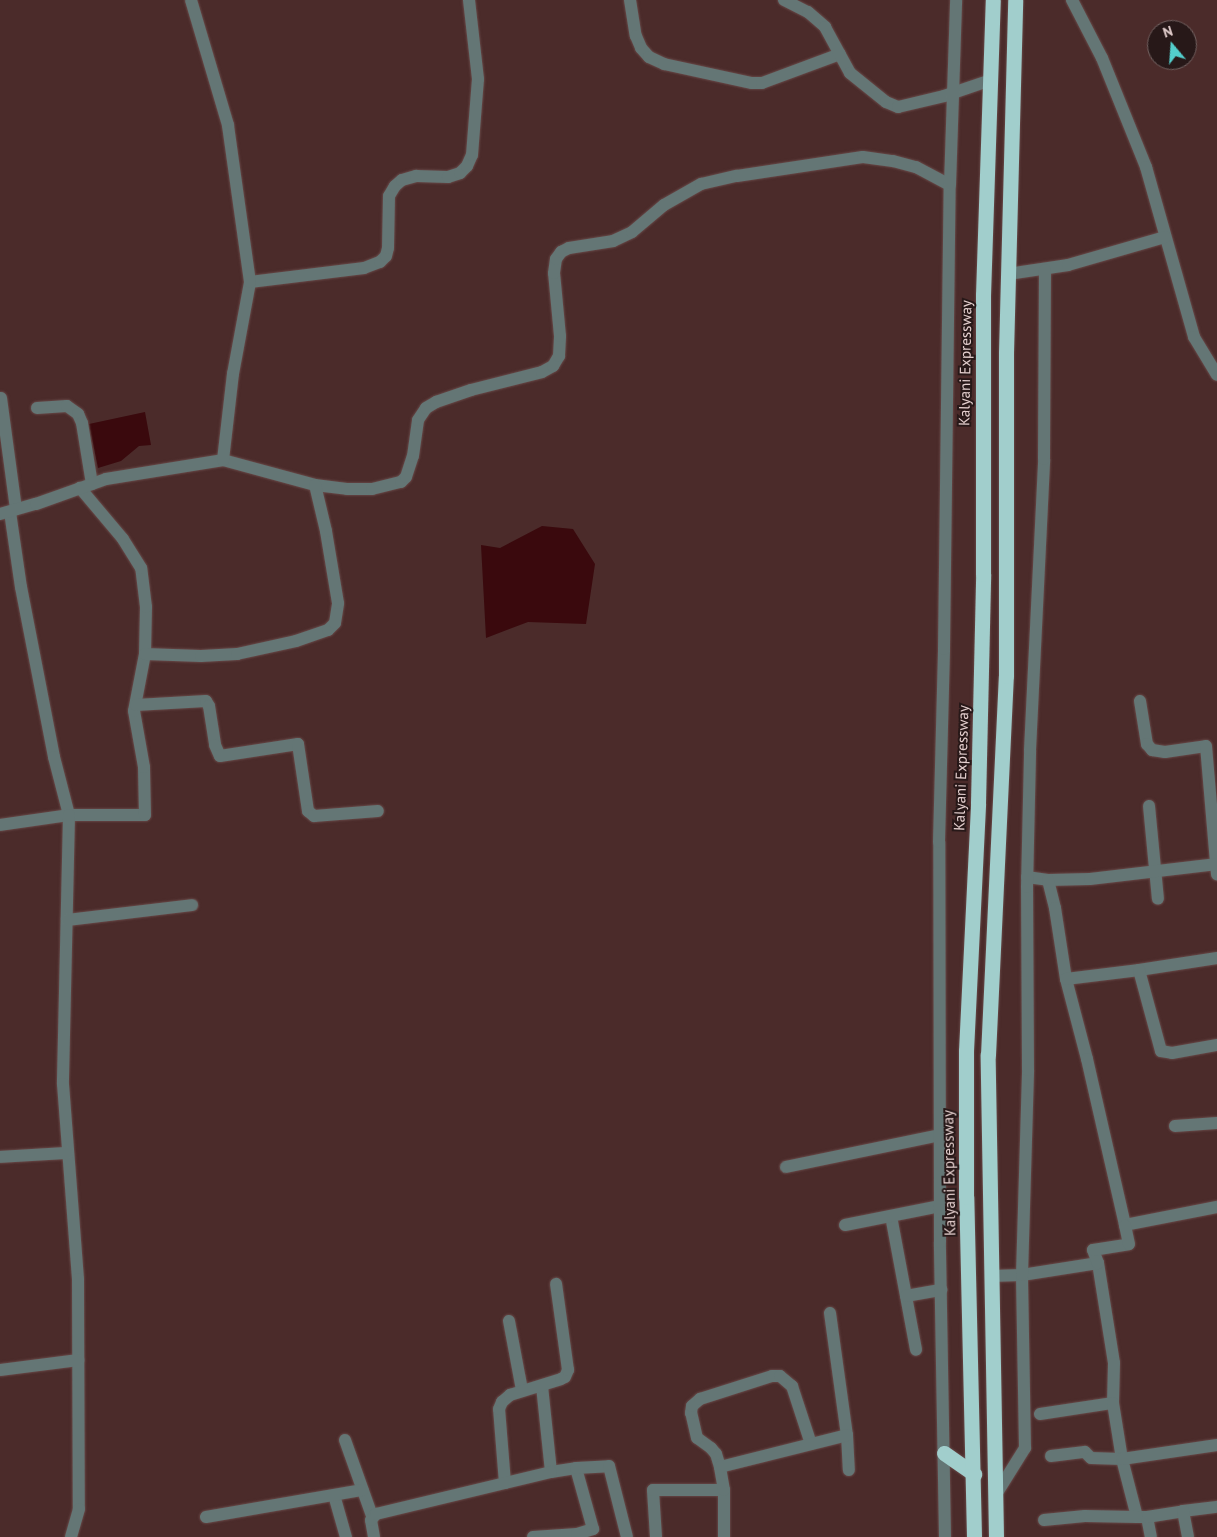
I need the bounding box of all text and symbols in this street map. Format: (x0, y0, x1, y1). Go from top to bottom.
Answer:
north arrow (1147, 20, 1197, 70)
text: N (1161, 22, 1175, 42)
street label: Kalyani Expressway (955, 300, 975, 426)
street label: Kalyani Expressway (950, 705, 972, 831)
street label: Kalyani Expressway (939, 1110, 959, 1236)

